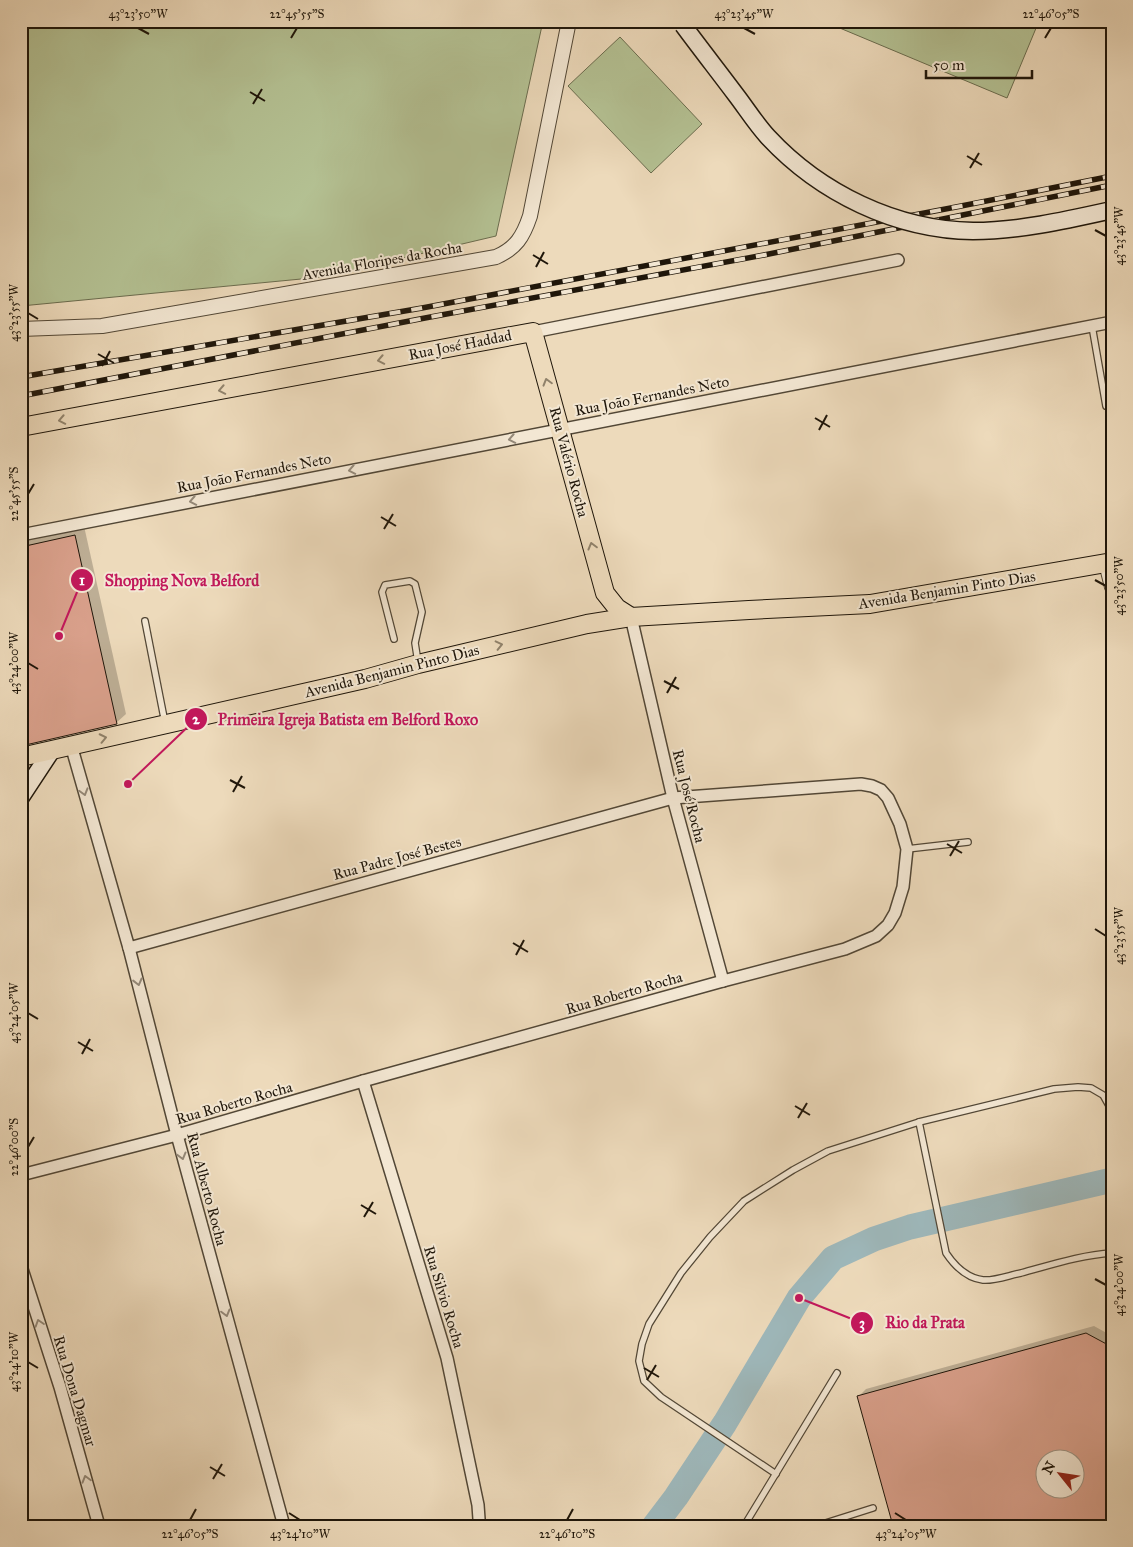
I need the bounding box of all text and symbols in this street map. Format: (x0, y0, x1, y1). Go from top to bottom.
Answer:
text: 43°23'50"W (108, 7, 168, 21)
text: 22°45'55"S (269, 7, 325, 21)
text: 43°23'45"W (715, 7, 774, 21)
text: 22°46'05"S (1022, 7, 1080, 21)
scale bar (926, 48, 1032, 80)
text: 50 m (933, 56, 965, 74)
text: 43°23'45"W (1112, 206, 1126, 265)
street label: Avenida Floripes da Rocha (300, 238, 464, 284)
text: 43°23'55"W (7, 284, 21, 342)
street label: Rua José Haddad (407, 326, 514, 365)
one-way arrow (377, 354, 386, 364)
street label: Rua João Fernandes Neto (573, 372, 731, 421)
one-way arrow (542, 379, 552, 387)
one-way arrow (217, 384, 226, 394)
street label: Rua Valério Rocha (546, 405, 593, 520)
one-way arrow (58, 414, 66, 424)
one-way arrow (507, 433, 516, 443)
street label: Rua João Fernandes Neto (175, 449, 333, 498)
one-way arrow (348, 464, 357, 474)
text: 22°45'55"S (7, 466, 21, 522)
one-way arrow (188, 495, 197, 505)
one-way arrow (587, 541, 598, 550)
text: 43°23'50"W (1112, 556, 1126, 616)
callout: Shopping Nova Belford (70, 564, 269, 595)
street label: Avenida Benjamin Pinto Dias (856, 567, 1037, 613)
text: 1 (79, 571, 85, 589)
text: Shopping Nova Belford (105, 571, 260, 591)
text: 43°24'00"W (7, 631, 21, 694)
one-way arrow (495, 640, 504, 651)
street label: Avenida Benjamin Pinto Dias (302, 641, 481, 702)
callout: Primeira Igreja Batista em Belford Roxo (183, 703, 489, 734)
text: 2 (192, 710, 200, 728)
text: Primeira Igreja Batista em Belford Roxo (218, 710, 478, 730)
one-way arrow (98, 733, 107, 744)
street label: Rua José Rocha (668, 748, 709, 845)
one-way arrow (79, 787, 89, 795)
street label: Rua Padre José Bestes (331, 832, 463, 885)
text: 43°23'55"W (1112, 907, 1126, 965)
street label: Rua Roberto Rocha (564, 968, 685, 1018)
one-way arrow (132, 977, 143, 986)
text: 43°24'05"W (7, 982, 21, 1043)
street label: Rua Roberto Rocha (174, 1078, 295, 1128)
text: 22°46'00"S (7, 1118, 21, 1176)
street label: Rua Alberto Rocha (183, 1130, 231, 1248)
one-way arrow (177, 1152, 187, 1160)
street label: Rua Silvio Rocha (420, 1244, 468, 1351)
text: 43°24'00"W (1112, 1253, 1126, 1316)
callout: Rio da Prata (850, 1307, 974, 1338)
one-way arrow (220, 1308, 230, 1317)
text: Rio da Prata (885, 1313, 966, 1332)
text: 3 (859, 1314, 865, 1333)
one-way arrow (35, 1319, 45, 1328)
text: 43°24'10"W (7, 1331, 21, 1392)
street label: Rua Dona Dagmar (50, 1333, 101, 1449)
north arrow (1036, 1450, 1086, 1500)
text: N (1039, 1458, 1060, 1477)
one-way arrow (81, 1475, 91, 1483)
text: 22°46'05"S (161, 1527, 219, 1541)
text: 43°24'10"W (270, 1527, 331, 1541)
text: 22°46'10"S (539, 1527, 595, 1541)
text: 43°24'05"W (876, 1527, 937, 1541)

